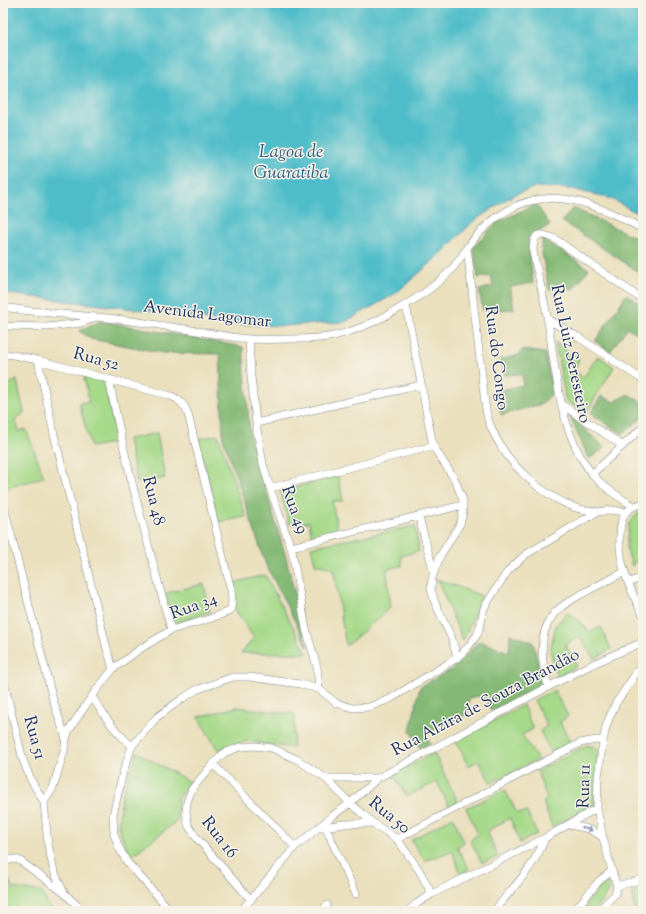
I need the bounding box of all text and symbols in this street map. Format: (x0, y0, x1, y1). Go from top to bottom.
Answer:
water label: Lagoa de Guaratiba (254, 140, 328, 187)
street label: Rua Luiz Seresteiro (544, 283, 596, 425)
street label: Avenida Lagomar (142, 295, 273, 335)
street label: Rua do Congo (478, 304, 514, 412)
street label: Rua 52 (70, 342, 122, 378)
street label: Rua 48 (135, 474, 171, 528)
street label: Rua 49 (274, 483, 314, 537)
street label: Rua 34 (167, 587, 221, 627)
street label: Rua Alzira de Souza Brandão (388, 643, 584, 763)
street label: Rua 51 (17, 713, 51, 763)
street label: Rua 11 (572, 763, 598, 809)
street label: Rua 50 (363, 792, 415, 840)
street label: Rua 16 (195, 812, 243, 864)
one-way arrow (581, 826, 593, 832)

